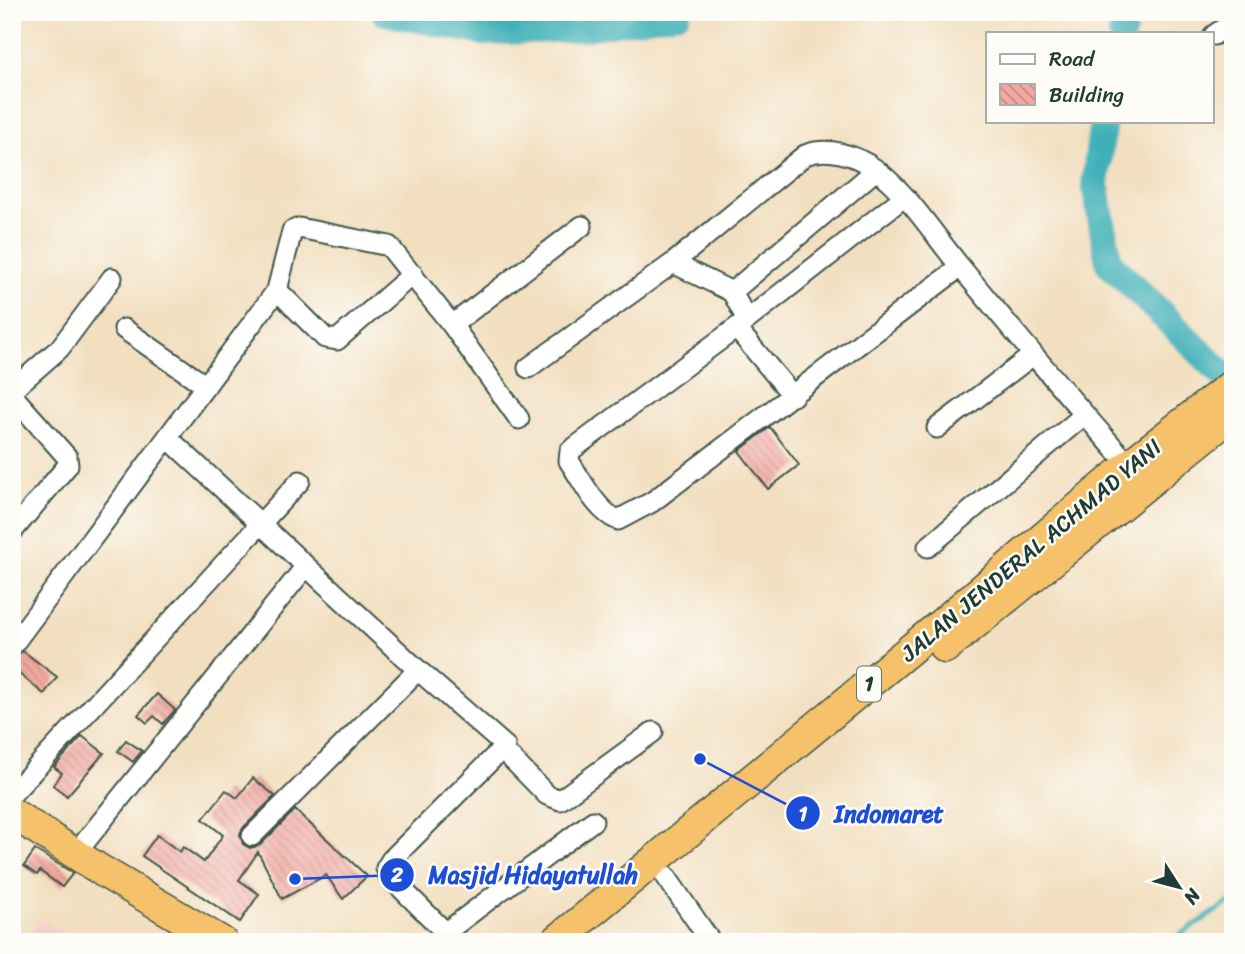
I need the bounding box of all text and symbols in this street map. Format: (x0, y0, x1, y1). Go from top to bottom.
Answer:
legend (986, 32, 1214, 122)
text: Road (1049, 40, 1096, 78)
text: Building (1049, 76, 1125, 114)
street label: JALAN JENDERAL ACHMAD YANI (890, 428, 1172, 673)
road number: 1 (857, 666, 881, 702)
callout: Indomaret (785, 791, 958, 836)
text: Indomaret (832, 793, 944, 835)
text: 1 (798, 795, 808, 833)
callout: Masjid Hidayatullah (379, 852, 652, 897)
north arrow (1144, 852, 1214, 922)
text: Masjid Hidayatullah (427, 854, 638, 896)
text: 2 (390, 856, 403, 894)
text: N (1175, 881, 1210, 912)

